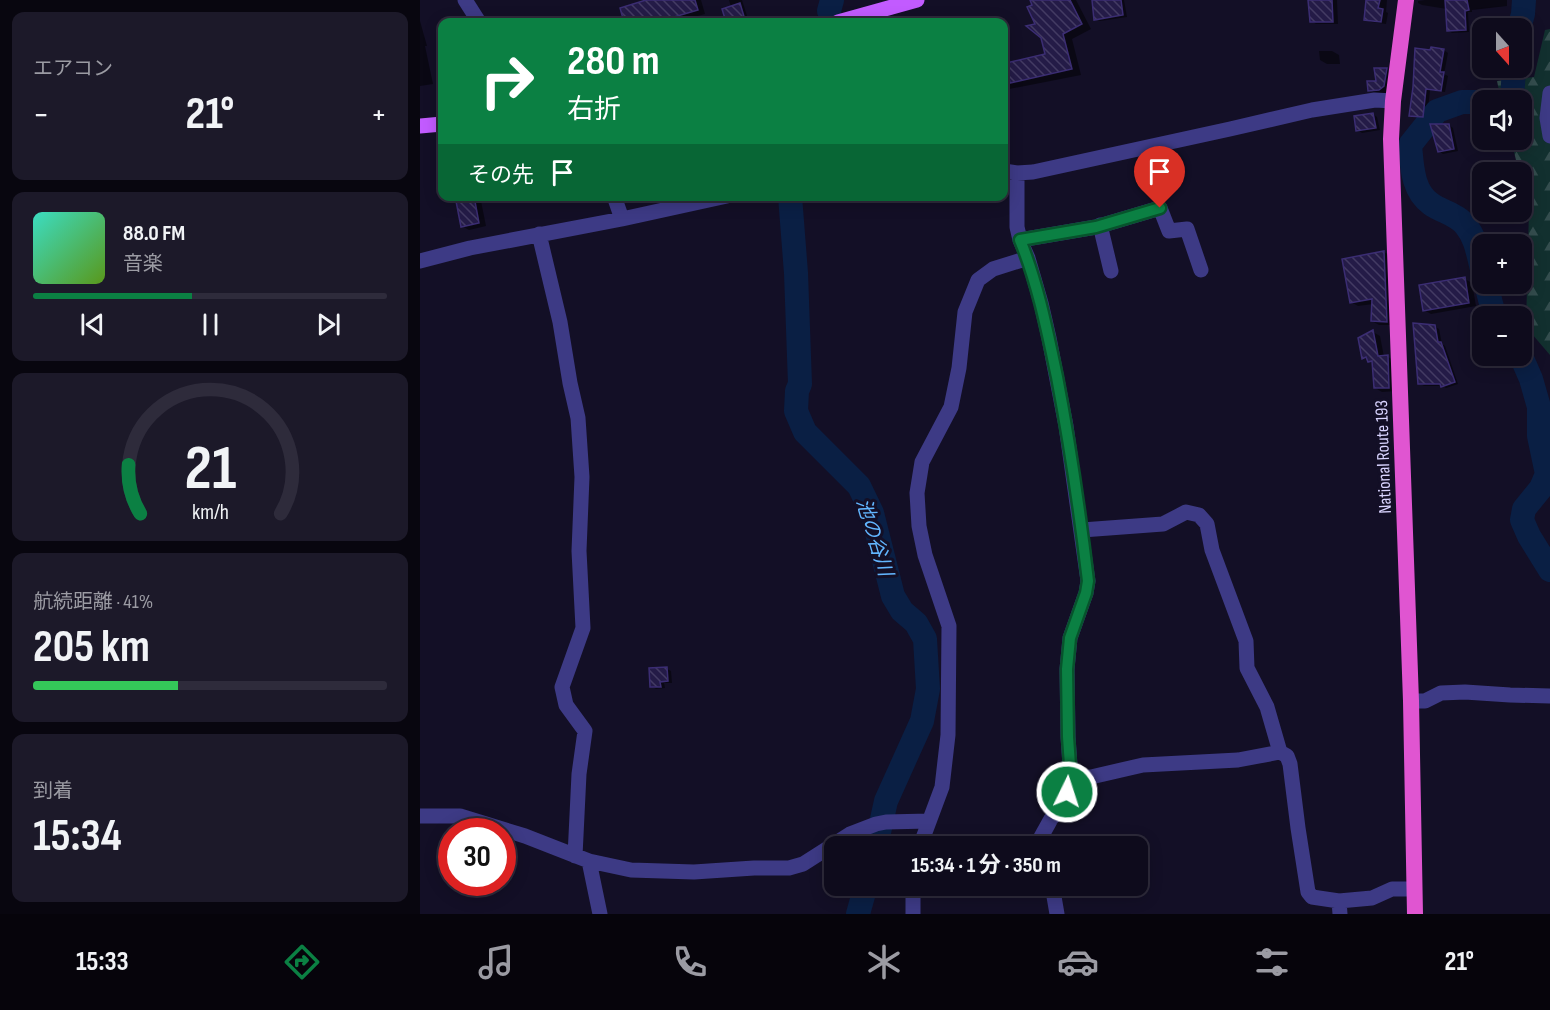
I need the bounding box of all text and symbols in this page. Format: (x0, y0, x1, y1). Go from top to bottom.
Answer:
north arrow (1472, 18, 1532, 78)
map controls (1472, 18, 1532, 366)
text: 280 m (567, 36, 660, 87)
icon: right (468, 42, 546, 120)
text: エアコン (33, 57, 113, 81)
text: 21° (186, 87, 234, 142)
button: sound (1472, 90, 1532, 150)
text: 右折 (567, 94, 621, 126)
text: − (33, 95, 49, 135)
text: + (371, 95, 387, 135)
pin (1134, 146, 1185, 208)
icon: arrive (1143, 155, 1176, 188)
icon: arrive (546, 156, 579, 189)
text: その先 (468, 162, 534, 189)
button: layers (1472, 162, 1532, 222)
text: 88.0 FM (123, 220, 185, 247)
button: + (1472, 234, 1532, 294)
text: 音楽 (123, 252, 163, 276)
button: − (1472, 306, 1532, 366)
icon: previous (76, 308, 109, 341)
icon: pause (194, 308, 227, 341)
icon: next (312, 308, 345, 341)
street label: National Route 193 (1371, 400, 1396, 514)
text: 21 (184, 432, 236, 507)
water label: 池の谷川 (851, 496, 898, 581)
text: km/h (191, 500, 229, 525)
text: 航続距離 · 41% (33, 590, 153, 614)
text: 205 km (33, 620, 150, 675)
position arrow (1035, 760, 1099, 824)
text: 到着 (33, 779, 73, 803)
text: 15:34 (33, 809, 122, 864)
speed limit sign: 30 (438, 818, 516, 896)
text: 15:34 · 1 分 · 350 m (911, 852, 1061, 879)
icon: directions (281, 941, 323, 983)
icon: music (475, 941, 517, 983)
icon: phone (669, 941, 711, 983)
icon: climate (863, 941, 905, 983)
icon: car (1057, 941, 1099, 983)
icon: filters (1251, 941, 1293, 983)
text: 15:33 (76, 946, 129, 978)
text: 21° (1445, 946, 1474, 978)

